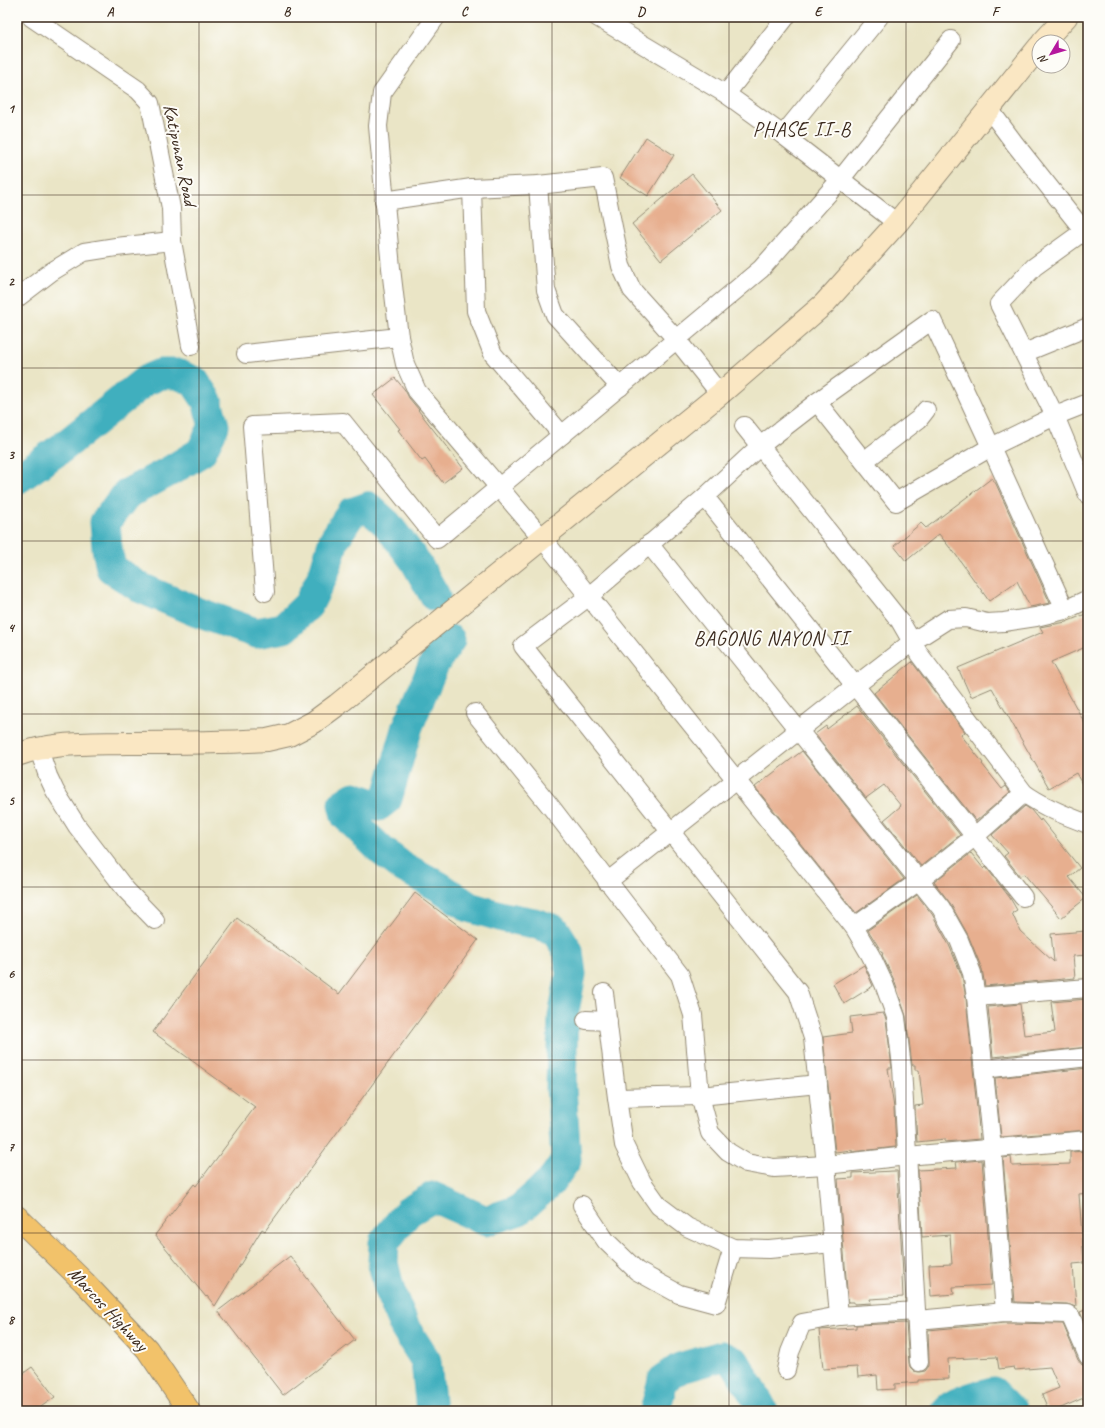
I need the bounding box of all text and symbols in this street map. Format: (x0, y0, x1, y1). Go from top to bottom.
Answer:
text: A (107, 4, 115, 20)
text: B (284, 4, 292, 20)
text: C (461, 4, 469, 20)
text: D (637, 4, 646, 20)
text: E (815, 4, 824, 20)
text: F (992, 4, 1001, 20)
north arrow (1031, 34, 1071, 74)
text: N (1034, 51, 1051, 67)
text: 1 (8, 101, 16, 117)
street label: Katipunan Road (158, 102, 203, 211)
district label: PHASE II-B (753, 117, 852, 142)
text: 2 (8, 274, 15, 290)
text: 3 (8, 447, 15, 463)
text: 4 (8, 620, 16, 636)
district label: BAGONG NAYON II (693, 626, 853, 651)
text: 5 (8, 793, 15, 809)
text: 6 (8, 966, 15, 982)
text: 7 (8, 1139, 15, 1155)
street label: Marcos Highway (63, 1262, 154, 1357)
text: 8 (8, 1312, 16, 1328)

